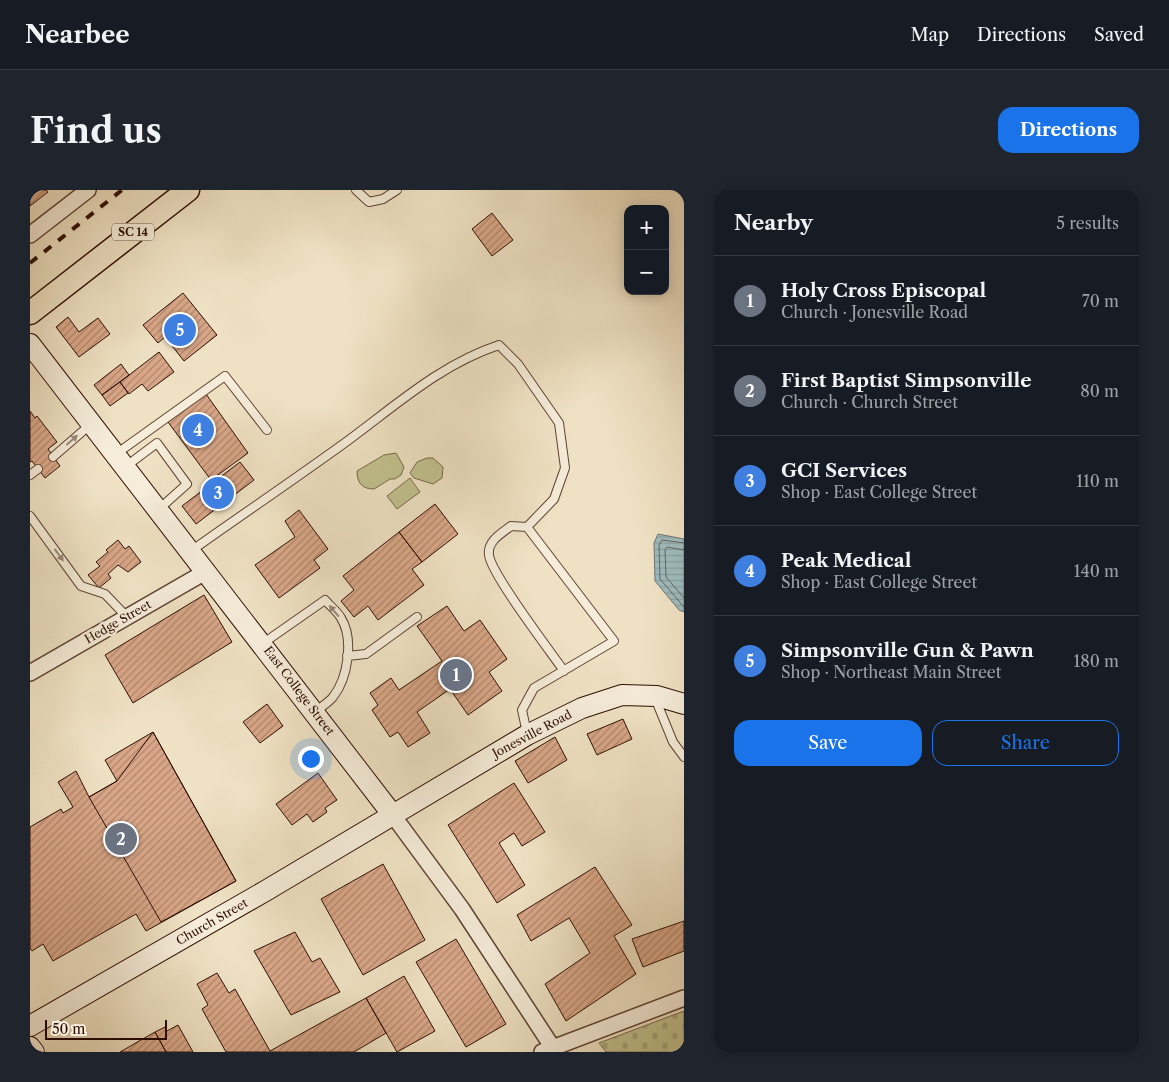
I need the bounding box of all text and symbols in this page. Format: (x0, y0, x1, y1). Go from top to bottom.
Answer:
text: Nearbee (25, 20, 130, 49)
text: Map (910, 24, 949, 46)
text: Directions (977, 24, 1066, 46)
text: Saved (1094, 24, 1144, 46)
button: Directions (998, 107, 1139, 153)
text: Find us (30, 109, 162, 152)
map controls (624, 205, 669, 295)
button: + (624, 205, 669, 250)
text: Nearby (734, 210, 813, 235)
text: 5 results (1056, 213, 1119, 233)
road number: SC 14 (112, 224, 154, 241)
button: − (624, 250, 669, 295)
text: Holy Cross Episcopal (781, 279, 986, 302)
text: 1 (746, 291, 754, 311)
text: 70 m (1082, 291, 1119, 311)
text: Church · Jonesville Road (781, 302, 968, 322)
pin: 5 (164, 311, 196, 349)
text: First Baptist Simpsonville (781, 369, 1032, 392)
text: 2 (745, 381, 755, 401)
text: 80 m (1080, 381, 1119, 401)
text: Church · Church Street (781, 392, 958, 412)
pin: 4 (182, 411, 214, 449)
one-way arrow (65, 435, 78, 446)
text: GCI Services (781, 459, 907, 482)
text: 3 (745, 471, 755, 491)
text: 110 m (1076, 471, 1119, 491)
pin: 3 (202, 474, 234, 512)
text: Shop · East College Street (781, 482, 977, 502)
one-way arrow (54, 548, 64, 562)
text: Peak Medical (781, 549, 912, 572)
text: 4 (745, 561, 755, 581)
text: 140 m (1074, 561, 1119, 581)
text: Shop · East College Street (781, 572, 977, 592)
street label: Hedge Street (82, 596, 154, 647)
one-way arrow (329, 604, 340, 617)
text: Simpsonville Gun & Pawn (781, 639, 1034, 662)
street label: East College Street (261, 643, 338, 739)
text: 5 (746, 651, 754, 671)
text: 180 m (1073, 651, 1119, 671)
pin: 1 (440, 656, 472, 694)
text: Shop · Northeast Main Street (781, 662, 1001, 682)
street label: Jonesville Road (488, 706, 575, 762)
button: Save (734, 720, 922, 766)
button: Share (932, 720, 1119, 766)
your location (298, 746, 324, 772)
pin: 2 (105, 820, 137, 858)
street label: Church Street (173, 895, 251, 948)
scale bar (45, 1017, 168, 1040)
text: 50 m (52, 1020, 85, 1038)

